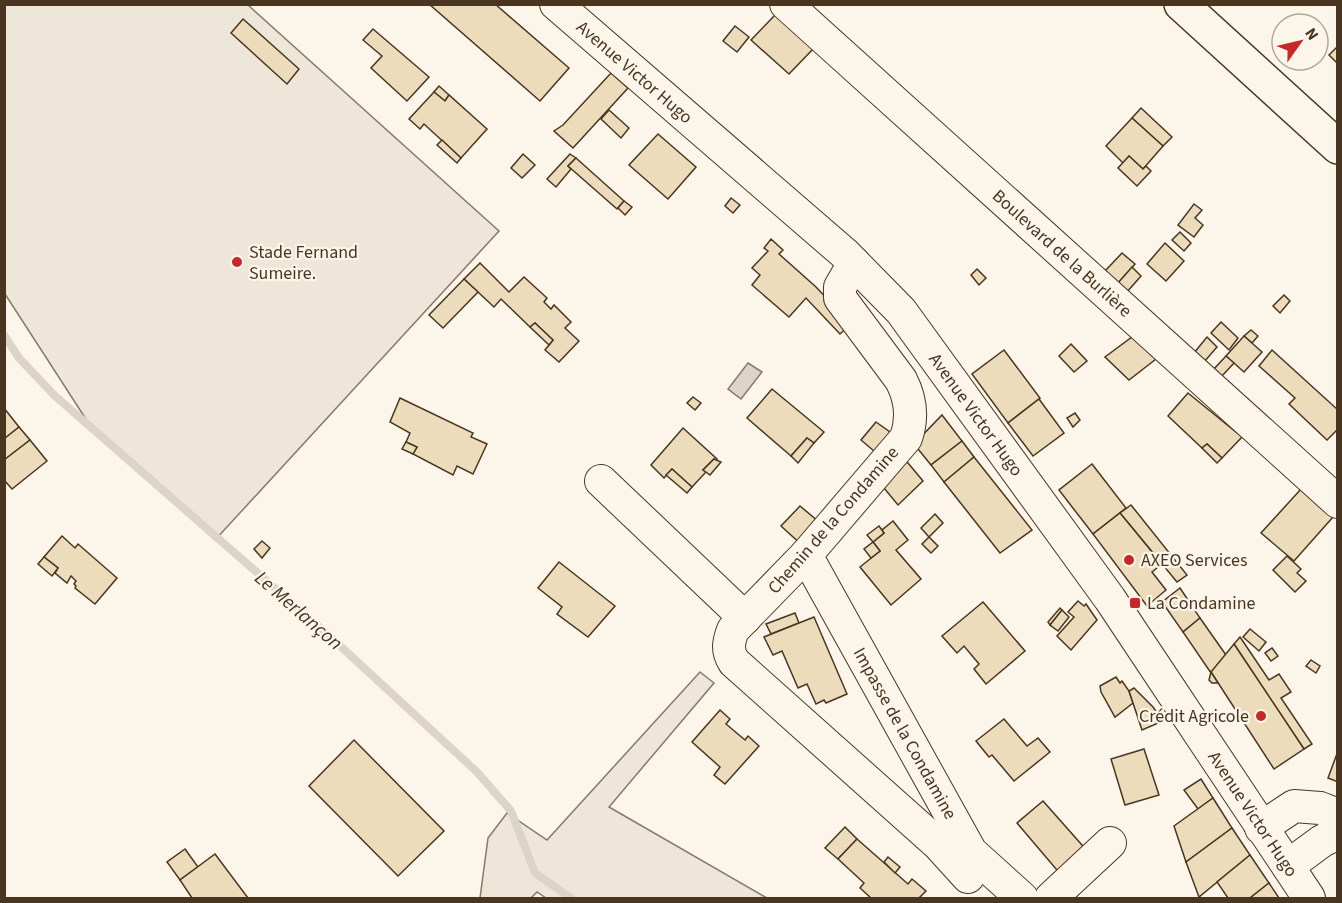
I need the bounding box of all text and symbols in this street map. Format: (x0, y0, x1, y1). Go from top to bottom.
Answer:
north arrow (1270, 12, 1330, 72)
street label: Avenue Victor Hugo (571, 15, 698, 130)
text: N (1300, 24, 1324, 45)
street label: Boulevard de la Burlière (987, 184, 1137, 323)
place label: Stade Fernand Sumeire. (249, 240, 358, 286)
marker: Stade Fernand Sumeire. (230, 255, 244, 269)
street label: Avenue Victor Hugo (923, 348, 1029, 481)
street label: Chemin de la Condamine (762, 441, 905, 600)
place label: AXEO Services (1141, 548, 1248, 573)
marker: AXEO Services (1122, 553, 1136, 567)
water label: Le Merlançon (248, 565, 348, 657)
place label: La Condamine (1147, 591, 1256, 616)
marker: La Condamine (1128, 596, 1142, 610)
street label: Impasse de la Condamine (847, 643, 962, 824)
place label: Crédit Agricole (1139, 704, 1249, 729)
marker: Crédit Agricole (1254, 709, 1268, 723)
street label: Avenue Victor Hugo (1202, 746, 1304, 882)

